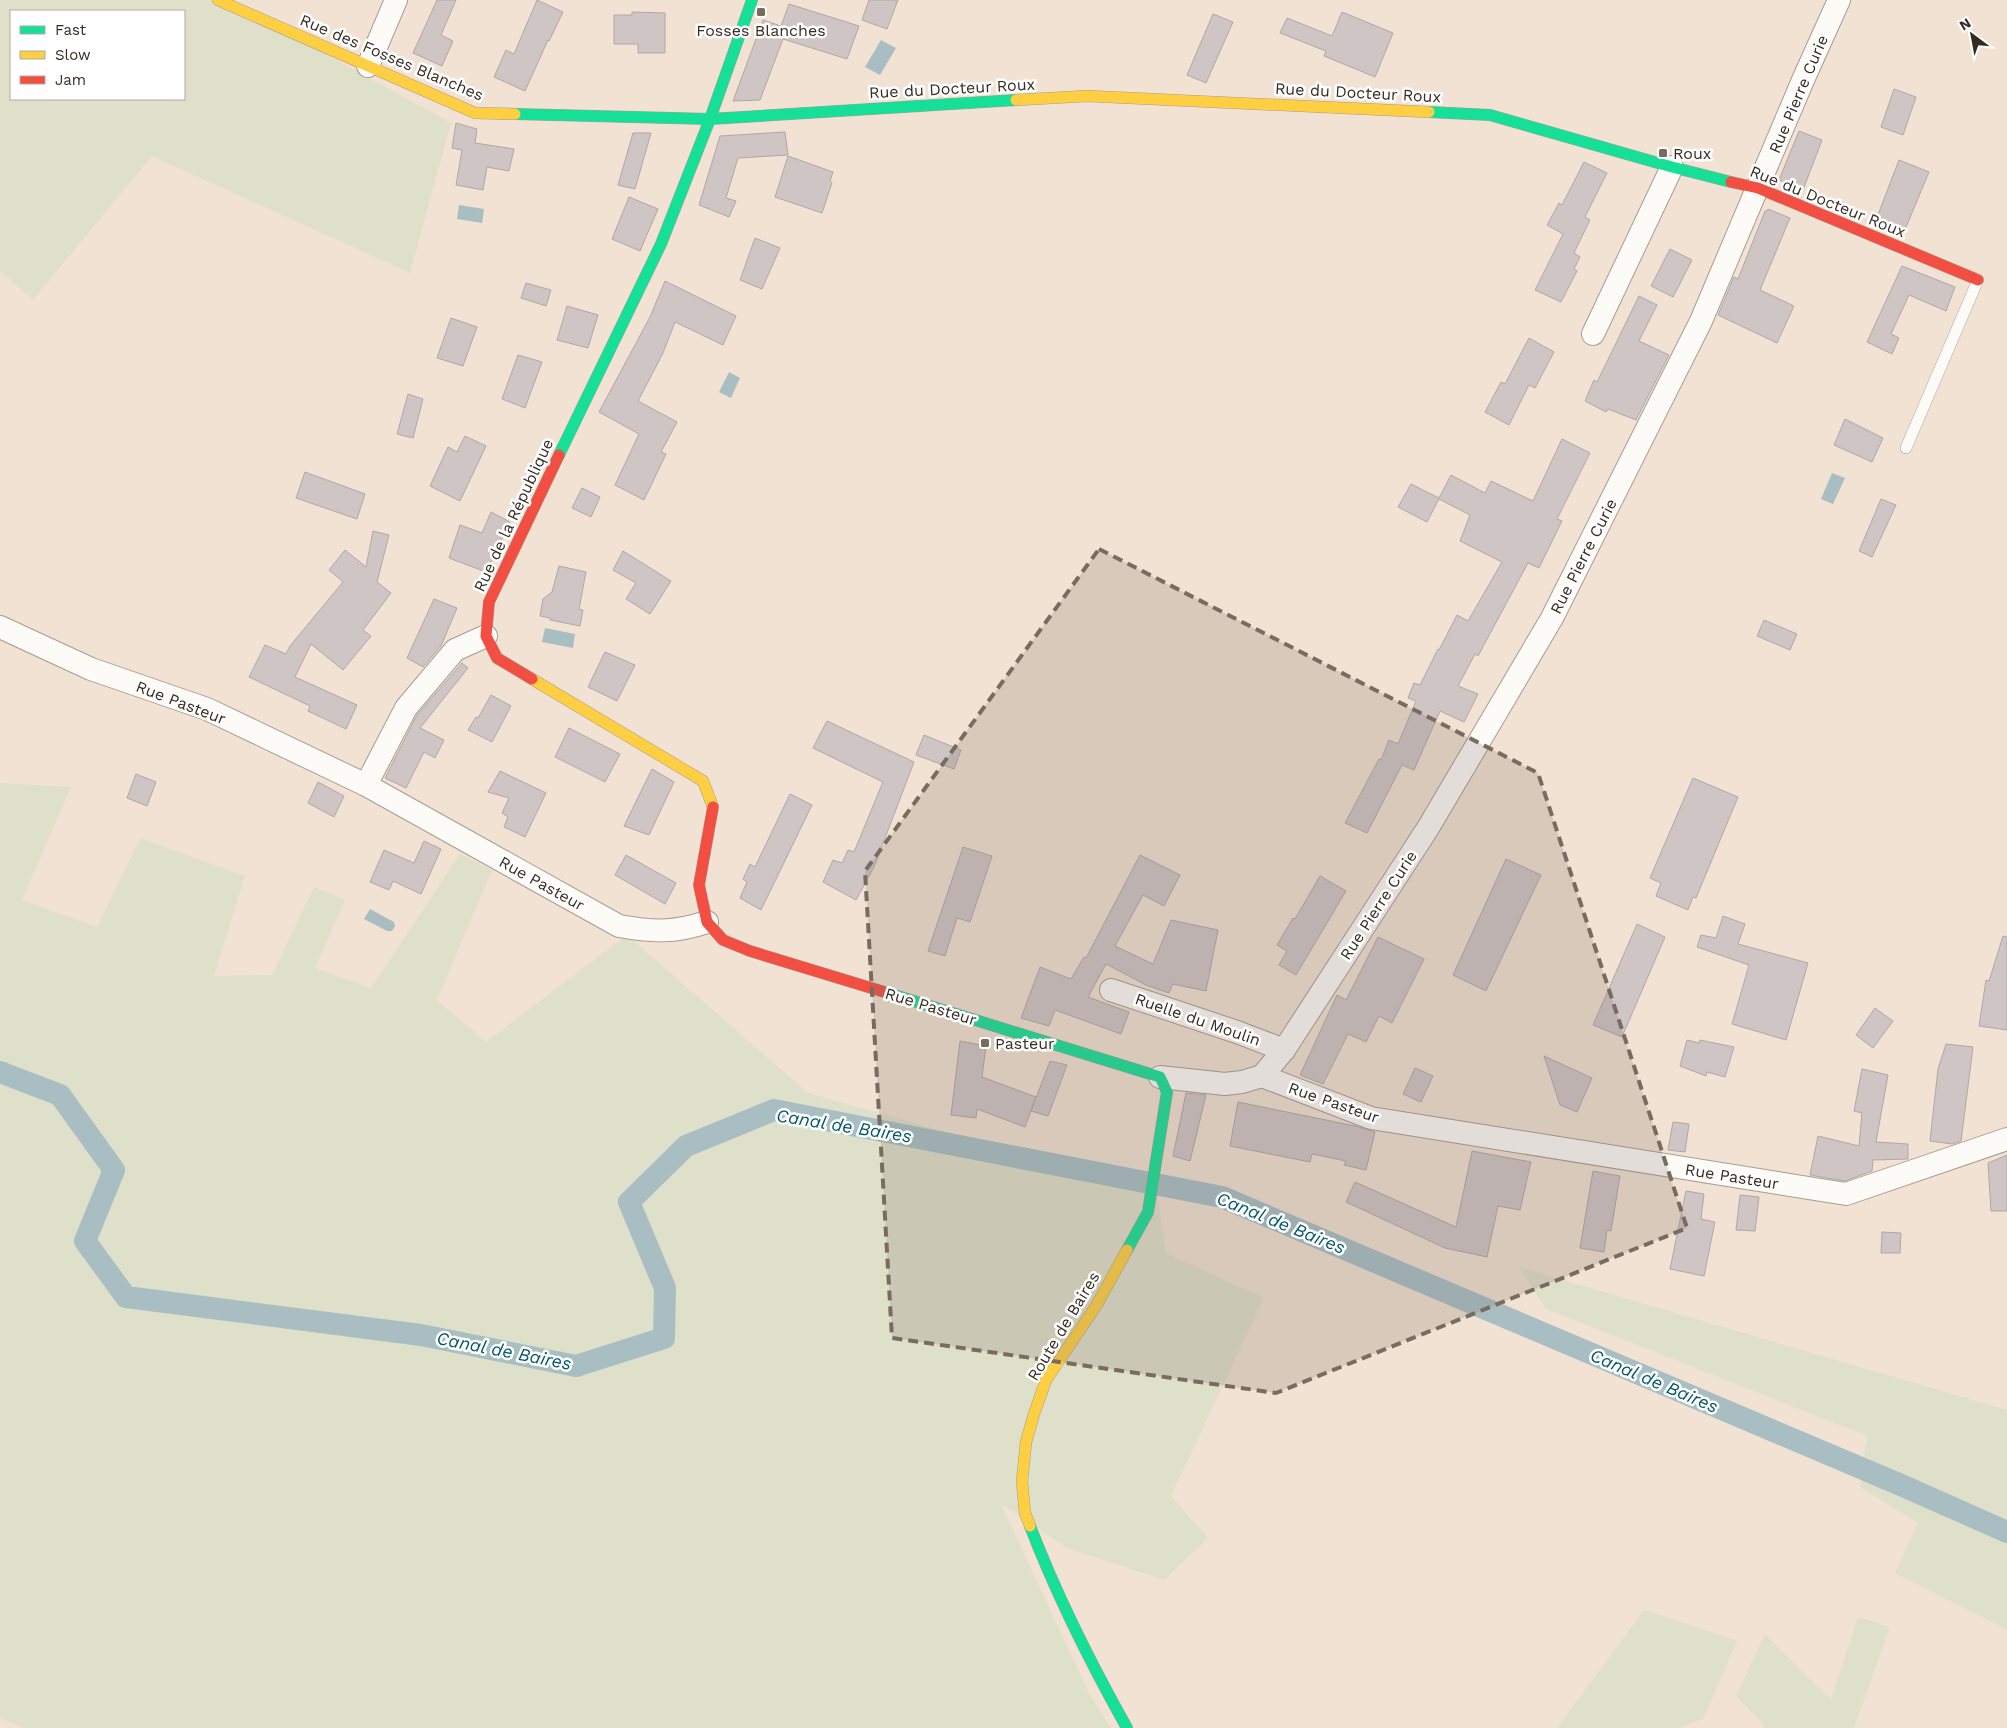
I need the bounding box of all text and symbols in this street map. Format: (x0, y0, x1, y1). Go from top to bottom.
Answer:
marker: Fosses Blanches (755, 6, 767, 18)
legend (10, 10, 185, 100)
street label: Rue des Fosses Blanches (297, 10, 486, 105)
north arrow (1947, 10, 1997, 60)
text: N (1956, 14, 1974, 34)
text: Fast (55, 21, 87, 39)
place label: Fosses Blanches (696, 21, 826, 40)
street label: Rue Pierre Curie (1765, 32, 1832, 156)
text: Slow (55, 46, 91, 64)
text: Jam (55, 71, 86, 89)
street label: Rue du Docteur Roux (869, 75, 1036, 102)
street label: Rue du Docteur Roux (1274, 79, 1441, 106)
place label: Roux (1673, 144, 1711, 163)
marker: Roux (1657, 147, 1669, 159)
street label: Rue du Docteur Roux (1747, 162, 1908, 241)
street label: Rue de la République (470, 436, 557, 595)
street label: Rue Pierre Curie (1546, 496, 1621, 617)
street label: Rue Pasteur (133, 677, 229, 728)
street label: Rue Pierre Curie (1336, 847, 1421, 964)
street label: Rue Pasteur (496, 852, 588, 915)
street label: Rue Pasteur (883, 984, 979, 1030)
street label: Ruelle du Moulin (1133, 989, 1263, 1050)
place label: Pasteur (995, 1034, 1055, 1053)
marker: Pasteur (979, 1037, 991, 1049)
street label: Rue Pasteur (1286, 1078, 1382, 1127)
water label: Canal de Baires (775, 1104, 913, 1147)
street label: Rue Pasteur (1684, 1160, 1781, 1193)
water label: Canal de Baires (1214, 1187, 1349, 1258)
street label: Route de Baires (1023, 1268, 1103, 1384)
water label: Canal de Baires (435, 1327, 573, 1374)
water label: Canal de Baires (1587, 1344, 1721, 1417)

